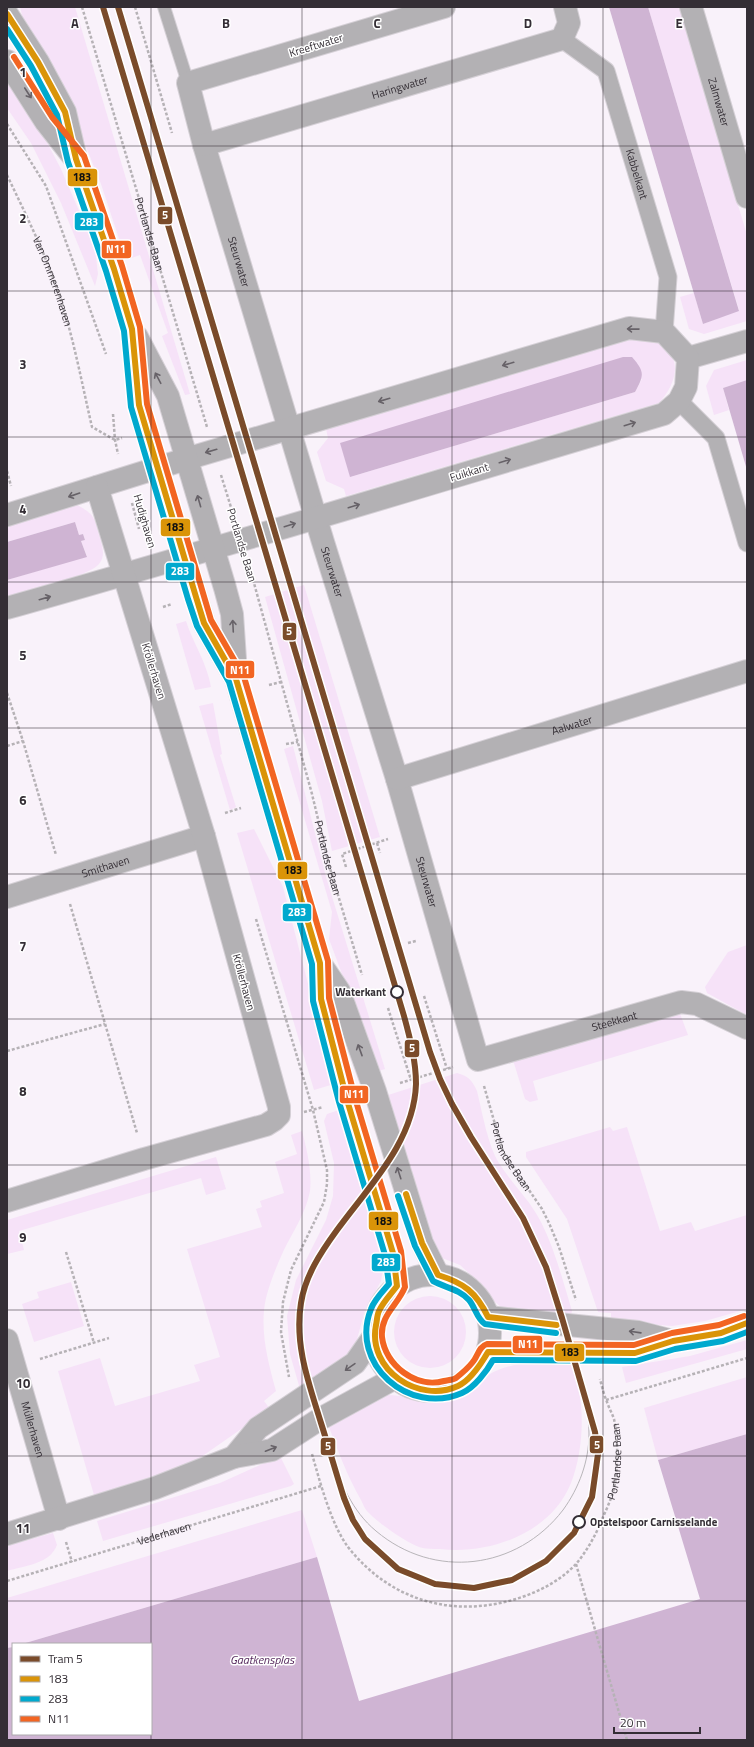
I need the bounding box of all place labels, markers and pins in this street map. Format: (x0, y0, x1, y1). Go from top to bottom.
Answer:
place label: Waterkant (335, 984, 386, 1000)
marker: Waterkant (390, 985, 404, 999)
place label: Opstelspoor Carnisselande (590, 1514, 718, 1530)
marker: Opstelspoor Carnisselande (572, 1515, 586, 1529)

